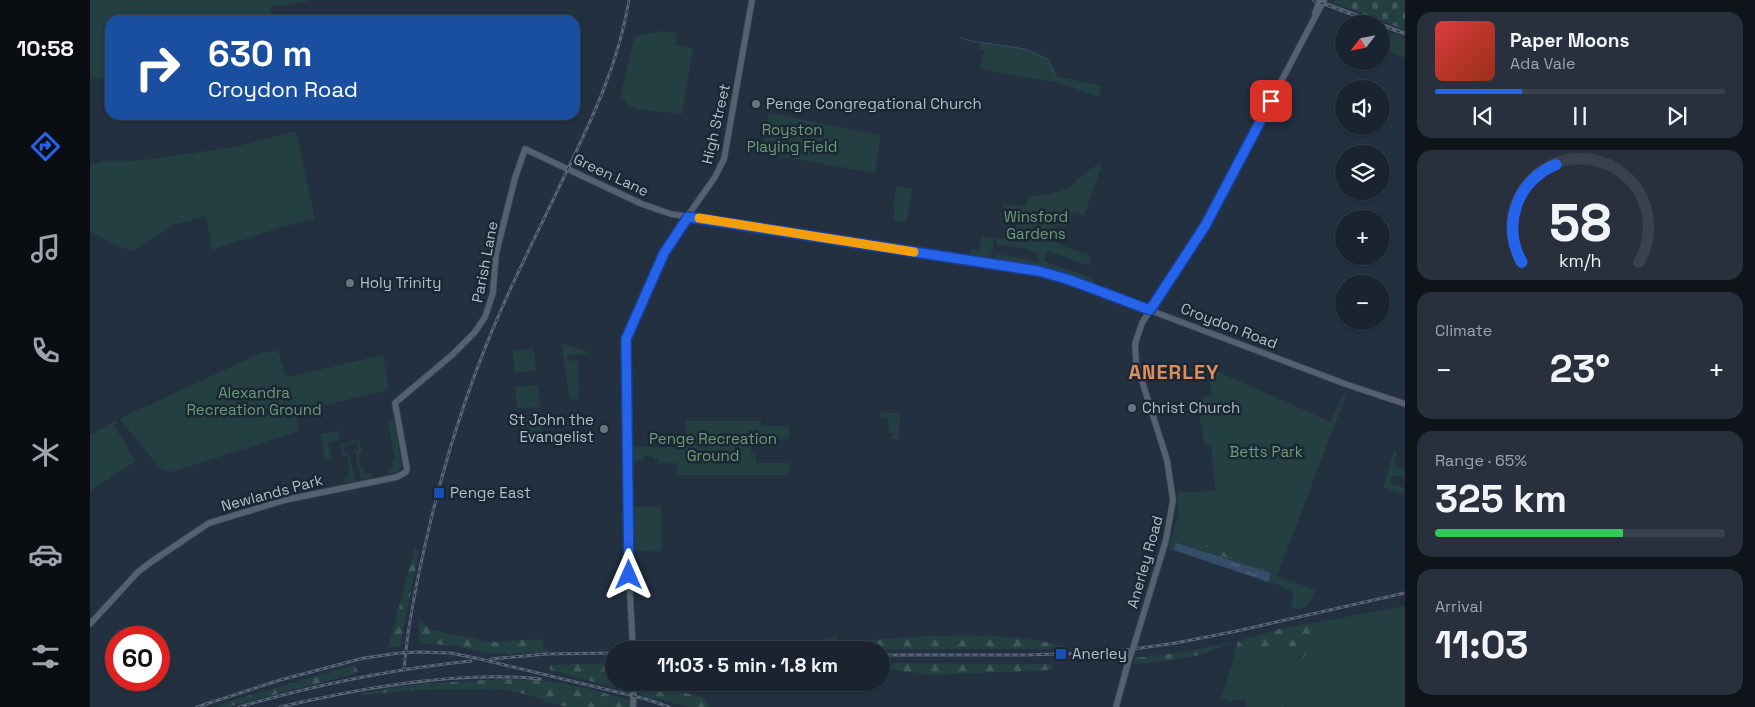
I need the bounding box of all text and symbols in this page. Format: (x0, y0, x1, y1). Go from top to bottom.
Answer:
north arrow (1335, 15, 1390, 70)
map controls (1335, 15, 1390, 330)
text: Paper Moons (1510, 28, 1629, 53)
text: 630 m (208, 32, 312, 76)
text: 10:58 (16, 34, 74, 62)
icon: right (125, 35, 190, 100)
text: Ada Vale (1510, 53, 1575, 74)
text: Croydon Road (208, 75, 358, 103)
pin (1250, 80, 1292, 122)
button: sound (1335, 80, 1390, 135)
street label: High Street (697, 82, 734, 166)
icon: arrive (1257, 87, 1285, 115)
place label: Penge Congregational Church (766, 94, 982, 113)
marker: Penge Congregational Church (750, 98, 762, 110)
icon: previous (1469, 102, 1497, 130)
icon: pause (1566, 102, 1594, 130)
icon: next (1663, 102, 1691, 130)
park label: Royston Playing Field (747, 120, 837, 156)
icon: directions (28, 129, 63, 164)
button: layers (1335, 145, 1390, 200)
street label: Green Lane (570, 149, 652, 200)
text: 58 (1549, 190, 1611, 256)
park label: Winsford Gardens (1004, 207, 1068, 243)
button: + (1335, 210, 1390, 265)
street label: Parish Lane (467, 219, 502, 304)
icon: music (28, 231, 63, 266)
text: km/h (1559, 249, 1601, 272)
place label: Holy Trinity (360, 273, 441, 292)
button: − (1335, 275, 1390, 330)
marker: Holy Trinity (344, 277, 356, 289)
street label: Croydon Road (1178, 298, 1280, 353)
text: Climate (1435, 320, 1492, 341)
icon: phone (28, 333, 63, 368)
text: 23° (1550, 345, 1610, 393)
text: − (1435, 352, 1452, 388)
text: + (1708, 352, 1725, 388)
district label: ANERLEY (1128, 359, 1220, 385)
park label: Alexandra Recreation Ground (186, 383, 322, 419)
place label: Christ Church (1142, 398, 1240, 417)
marker: Christ Church (1126, 402, 1138, 414)
place label: St John the Evangelist (509, 410, 594, 446)
marker: St John the Evangelist (598, 423, 610, 435)
park label: Penge Recreation Ground (649, 429, 777, 465)
icon: climate (28, 435, 63, 470)
park label: Betts Park (1229, 442, 1303, 461)
text: Range · 65% (1435, 450, 1527, 471)
street label: Newlands Park (219, 470, 325, 515)
text: 325 km (1435, 475, 1567, 523)
place label: Penge East (450, 483, 531, 502)
marker: Penge East (432, 486, 446, 500)
street label: Anerley Road (1122, 513, 1167, 610)
icon: car (28, 537, 63, 572)
position arrow (602, 548, 654, 600)
text: Arrival (1435, 596, 1483, 617)
text: 11:03 (1435, 621, 1528, 669)
speed limit sign: 60 (105, 626, 170, 691)
icon: filters (28, 639, 63, 674)
place label: Anerley (1072, 644, 1127, 663)
marker: Anerley (1054, 647, 1068, 661)
text: 11:03 · 5 min · 1.8 km (657, 653, 838, 678)

